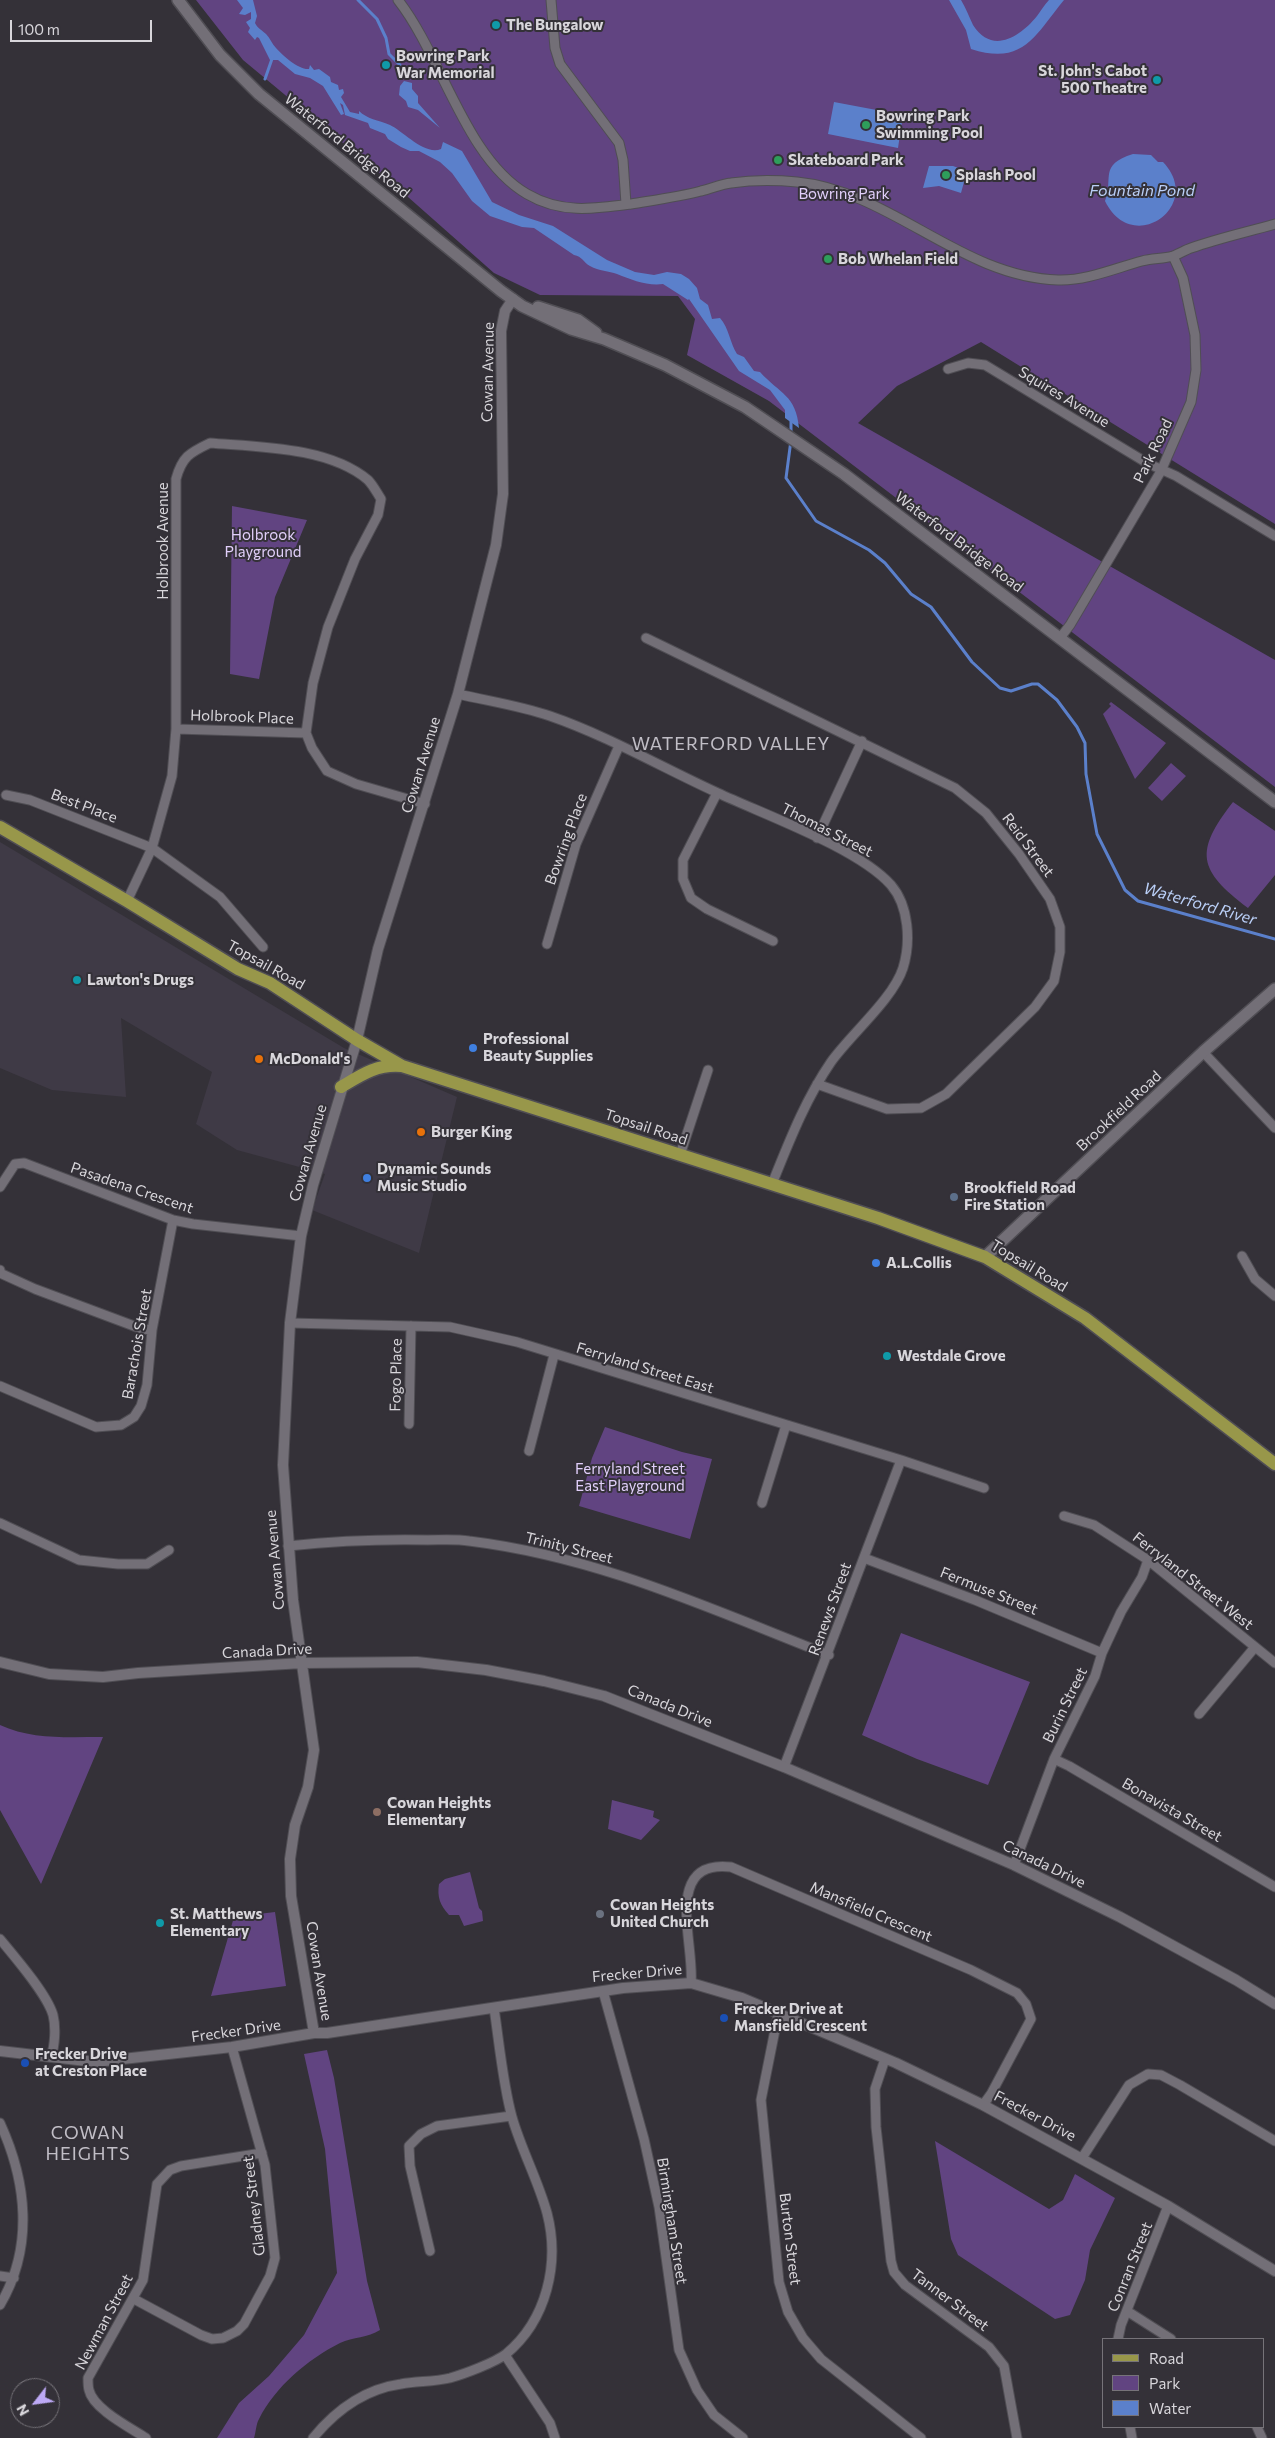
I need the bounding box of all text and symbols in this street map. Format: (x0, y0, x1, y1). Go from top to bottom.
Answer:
scale bar (12, 10, 155, 42)
place label: The Bungalow (506, 16, 604, 34)
marker: The Bungalow (490, 19, 502, 31)
text: 100 m (18, 20, 60, 38)
place label: Bowring Park War Memorial (396, 47, 494, 82)
marker: Bowring Park War Memorial (380, 59, 392, 71)
place label: St. John's Cabot 500 Theatre (1038, 62, 1147, 97)
marker: St. John's Cabot 500 Theatre (1151, 74, 1163, 86)
street label: Waterford Bridge Road (281, 90, 413, 202)
place label: Bowring Park Swimming Pool (876, 107, 983, 142)
marker: Bowring Park Swimming Pool (860, 119, 872, 131)
place label: Skateboard Park (788, 151, 904, 169)
marker: Skateboard Park (772, 154, 784, 166)
place label: Splash Pool (956, 166, 1036, 184)
marker: Splash Pool (940, 169, 952, 181)
water label: Fountain Pond (1089, 181, 1195, 201)
park label: Bowring Park (798, 185, 890, 203)
place label: Bob Whelan Field (838, 250, 958, 268)
marker: Bob Whelan Field (822, 253, 834, 265)
street label: Cowan Avenue (478, 322, 498, 422)
street label: Squires Avenue (1015, 363, 1113, 431)
street label: Park Road (1130, 416, 1176, 486)
street label: Holbrook Avenue (154, 482, 172, 600)
street label: Waterford Bridge Road (891, 488, 1027, 596)
park label: Holbrook Playground (225, 526, 301, 561)
street label: Holbrook Place (190, 706, 294, 728)
street label: Cowan Avenue (398, 714, 444, 816)
district label: WATERFORD VALLEY (630, 733, 832, 755)
street label: Best Place (48, 785, 120, 827)
street label: Bowring Place (541, 791, 591, 887)
street label: Thomas Street (778, 799, 876, 861)
street label: Reid Street (998, 810, 1058, 880)
water label: Waterford River (1141, 879, 1259, 929)
street label: Topsail Road (224, 936, 308, 994)
place label: Lawton's Drugs (87, 971, 194, 989)
marker: Lawton's Drugs (71, 974, 83, 986)
place label: Professional Beauty Supplies (483, 1030, 593, 1065)
marker: Professional Beauty Supplies (467, 1042, 479, 1054)
place label: McDonald's (269, 1050, 350, 1068)
marker: McDonald's (253, 1053, 265, 1065)
street label: Brookfield Road (1073, 1067, 1165, 1155)
street label: Cowan Avenue (286, 1102, 330, 1204)
street label: Topsail Road (602, 1105, 690, 1149)
place label: Burger King (431, 1123, 512, 1141)
marker: Burger King (415, 1126, 427, 1138)
street label: Pasadena Crescent (68, 1159, 196, 1217)
place label: Dynamic Sounds Music Studio (377, 1160, 491, 1195)
marker: Dynamic Sounds Music Studio (361, 1172, 373, 1184)
place label: Brookfield Road Fire Station (964, 1179, 1076, 1214)
marker: Brookfield Road Fire Station (948, 1191, 960, 1203)
street label: Topsail Road (987, 1236, 1071, 1296)
place label: A.L.Collis (886, 1254, 952, 1272)
marker: A.L.Collis (870, 1257, 882, 1269)
street label: Barachois Street (118, 1287, 156, 1401)
street label: Fogo Place (386, 1338, 406, 1412)
street label: Ferryland Street East (574, 1339, 716, 1397)
place label: Westdale Grove (897, 1347, 1006, 1365)
marker: Westdale Grove (881, 1350, 893, 1362)
park label: Ferryland Street East Playground (575, 1460, 685, 1495)
street label: Cowan Avenue (262, 1509, 288, 1611)
street label: Trinity Street (523, 1528, 615, 1568)
street label: Ferryland Street West (1129, 1528, 1257, 1634)
street label: Renews Street (805, 1560, 855, 1658)
street label: Fermuse Street (938, 1563, 1040, 1619)
street label: Canada Drive (222, 1640, 312, 1662)
street label: Burin Street (1039, 1664, 1091, 1746)
street label: Canada Drive (625, 1681, 715, 1731)
street label: Bonavista Street (1119, 1774, 1225, 1846)
place label: Cowan Heights Elementary (387, 1794, 491, 1829)
marker: Cowan Heights Elementary (371, 1806, 383, 1818)
street label: Canada Drive (1000, 1836, 1088, 1892)
street label: Mansfield Crescent (807, 1878, 935, 1946)
place label: Cowan Heights United Church (610, 1896, 714, 1931)
place label: St. Matthews Elementary (170, 1905, 263, 1940)
marker: Cowan Heights United Church (594, 1908, 606, 1920)
marker: St. Matthews Elementary (154, 1917, 166, 1929)
street label: Cowan Avenue (302, 1920, 336, 2022)
street label: Frecker Drive (591, 1960, 683, 1986)
place label: Frecker Drive at Mansfield Crescent (734, 2000, 867, 2035)
marker: Frecker Drive at Mansfield Crescent (718, 2012, 730, 2024)
street label: Frecker Drive (190, 2016, 282, 2046)
place label: Frecker Drive at Creston Place (35, 2045, 147, 2080)
marker: Frecker Drive at Creston Place (19, 2057, 31, 2069)
street label: Frecker Drive (991, 2087, 1079, 2145)
district label: COWAN HEIGHTS (45, 2122, 131, 2164)
street label: Gladney Street (239, 2155, 269, 2257)
street label: Birmingham Street (653, 2156, 691, 2286)
street label: Burton Street (775, 2192, 805, 2286)
street label: Conran Street (1104, 2219, 1156, 2315)
street label: Tanner Street (908, 2265, 992, 2335)
street label: Newman Street (71, 2271, 137, 2373)
legend (1102, 2338, 1265, 2428)
text: Road (1149, 2349, 1184, 2367)
text: Park (1149, 2374, 1180, 2392)
north arrow (10, 2378, 60, 2428)
text: Water (1149, 2399, 1191, 2417)
text: N (12, 2401, 32, 2419)

